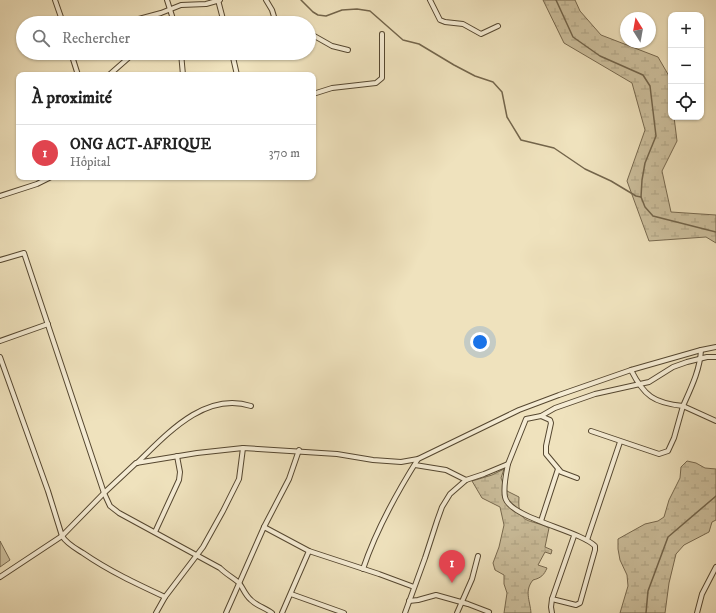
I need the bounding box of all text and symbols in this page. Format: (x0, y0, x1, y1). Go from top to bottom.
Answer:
north arrow (620, 12, 656, 48)
map controls (668, 12, 704, 120)
button: + (668, 12, 704, 48)
search box (16, 16, 316, 60)
icon: search (30, 27, 52, 49)
text: Rechercher (62, 29, 130, 48)
button: − (668, 48, 704, 84)
button: locate (668, 84, 704, 120)
text: À proximité (32, 87, 112, 109)
text: ONG ACT-AFRIQUE (70, 135, 211, 154)
text: 1 (43, 145, 47, 161)
text: 370 m (269, 145, 300, 161)
text: Hôpital (70, 154, 110, 170)
your location (470, 332, 490, 352)
pin: 1 (439, 550, 465, 583)

